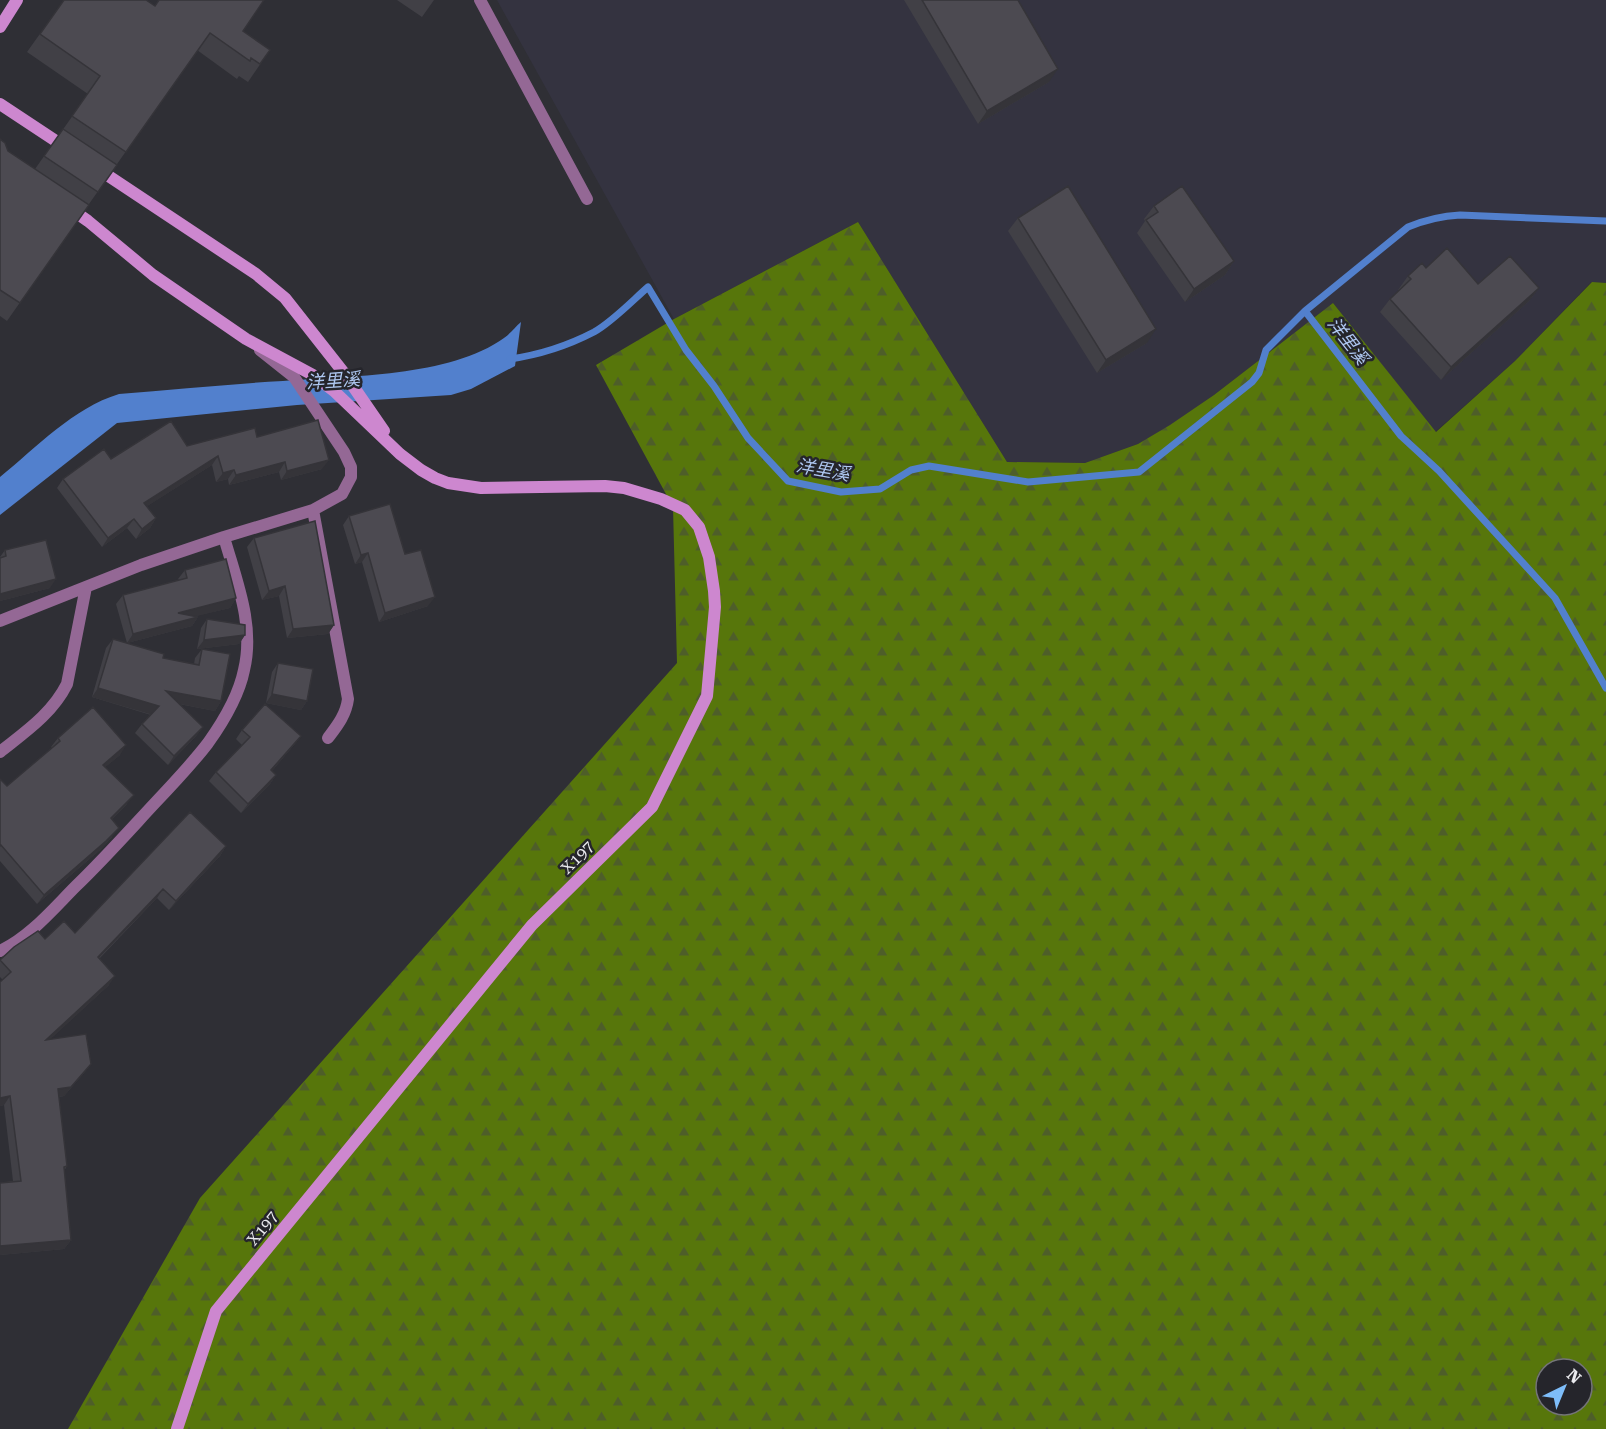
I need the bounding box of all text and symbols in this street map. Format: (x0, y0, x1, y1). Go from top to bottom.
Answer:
water label: 洋里溪 (1323, 313, 1375, 370)
water label: 洋里溪 (305, 368, 363, 393)
water label: 洋里溪 (795, 454, 853, 485)
street label: X197 (557, 837, 598, 878)
street label: X197 (243, 1207, 282, 1249)
north arrow (1534, 1357, 1594, 1417)
text: N (1563, 1365, 1585, 1388)

